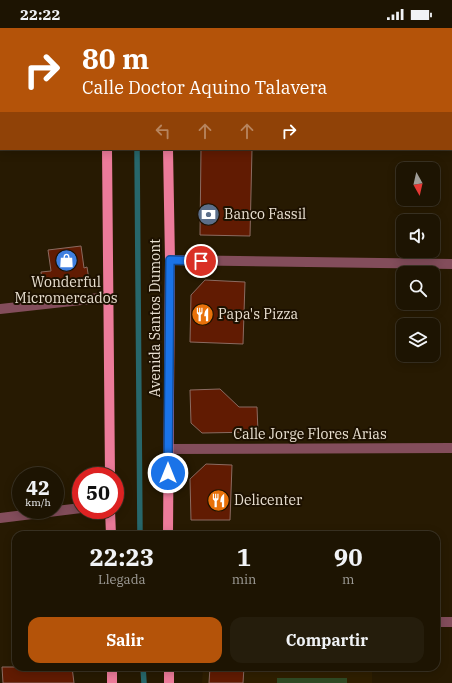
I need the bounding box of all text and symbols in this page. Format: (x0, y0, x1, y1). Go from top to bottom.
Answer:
text: 22:22 (20, 5, 61, 24)
text: 80 m (82, 40, 149, 77)
icon: right (16, 44, 68, 96)
text: Calle Doctor Aquino Talavera (82, 76, 327, 99)
icon: left (152, 120, 174, 142)
icon: ahead (194, 120, 216, 142)
icon: ahead (236, 120, 258, 142)
icon: right (278, 120, 300, 142)
north arrow (396, 162, 440, 206)
map controls (396, 162, 440, 362)
bank icon: Banco Fassil (196, 201, 222, 227)
place label: Banco Fassil (224, 205, 306, 223)
button: sound (396, 214, 440, 258)
street label: Avenida Santos Dumont (146, 239, 164, 397)
pin (184, 244, 218, 278)
shop icon: Wonderful Micromercados (53, 247, 79, 273)
icon: arrive (190, 250, 212, 272)
button: search (396, 266, 440, 310)
place label: Wonderful Micromercados (14, 273, 118, 307)
restaurant icon: Papa's Pizza (189, 301, 215, 327)
place label: Papa's Pizza (218, 305, 299, 323)
button: layers (396, 318, 440, 362)
street label: Calle Jorge Flores Arias (233, 425, 387, 443)
position arrow (147, 452, 189, 494)
speed limit sign: 50 (72, 467, 124, 519)
text: 42 (26, 474, 50, 501)
restaurant icon: Delicenter (206, 487, 232, 513)
place label: Delicenter (234, 491, 303, 509)
text: km/h (25, 496, 51, 509)
text: 22:23 (89, 541, 154, 573)
text: 1 (237, 541, 251, 573)
text: 90 (334, 541, 363, 573)
text: Llegada (98, 571, 146, 588)
text: min (232, 571, 256, 588)
text: m (342, 571, 354, 588)
button: Salir (28, 617, 222, 663)
button: Compartir (230, 617, 424, 663)

